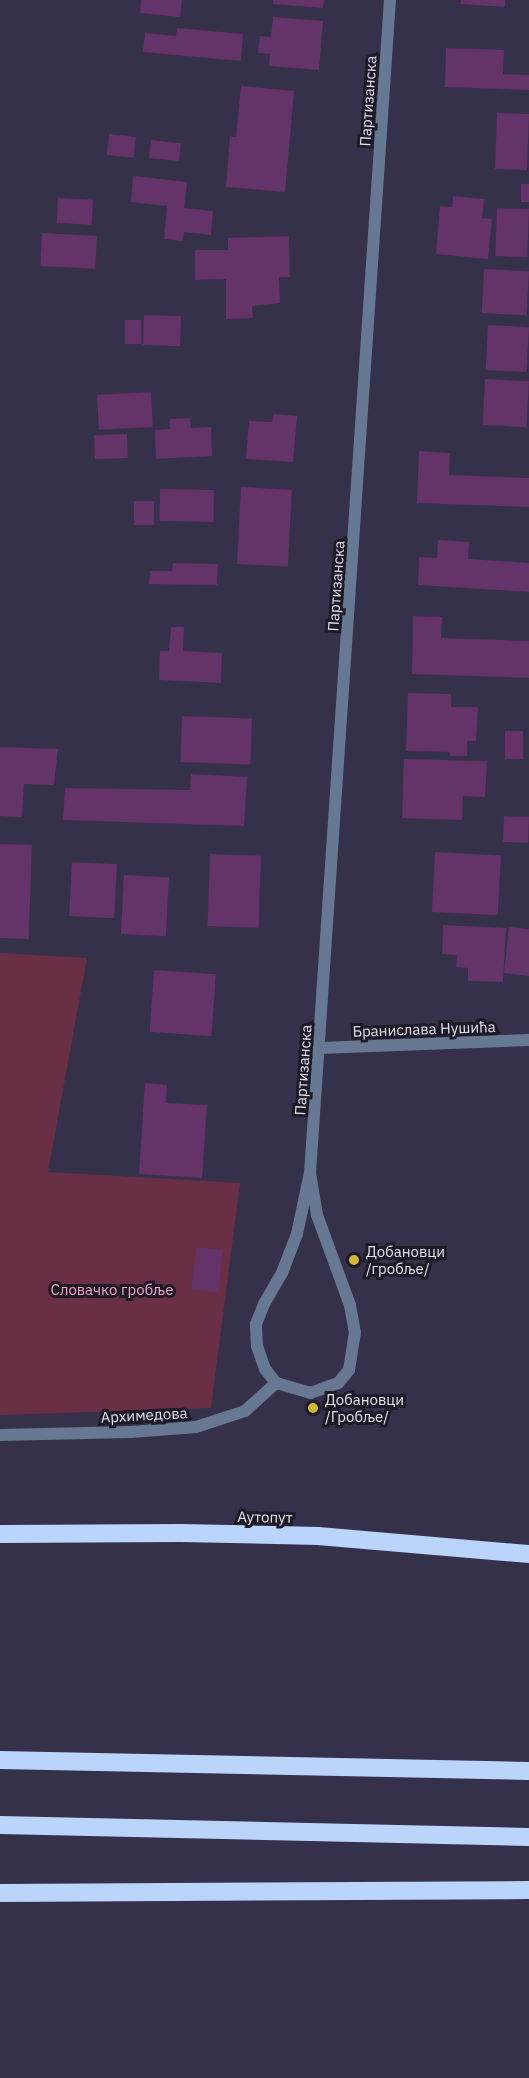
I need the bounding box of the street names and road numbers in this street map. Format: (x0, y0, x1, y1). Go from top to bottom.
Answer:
street label: Партизанска (356, 55, 380, 147)
street label: Партизанска (324, 540, 348, 632)
street label: Бранислава Нушића (352, 1018, 496, 1040)
street label: Партизанска (291, 1024, 315, 1116)
street label: Архимедова (100, 1404, 188, 1426)
street label: Аутопут (237, 1508, 293, 1526)

